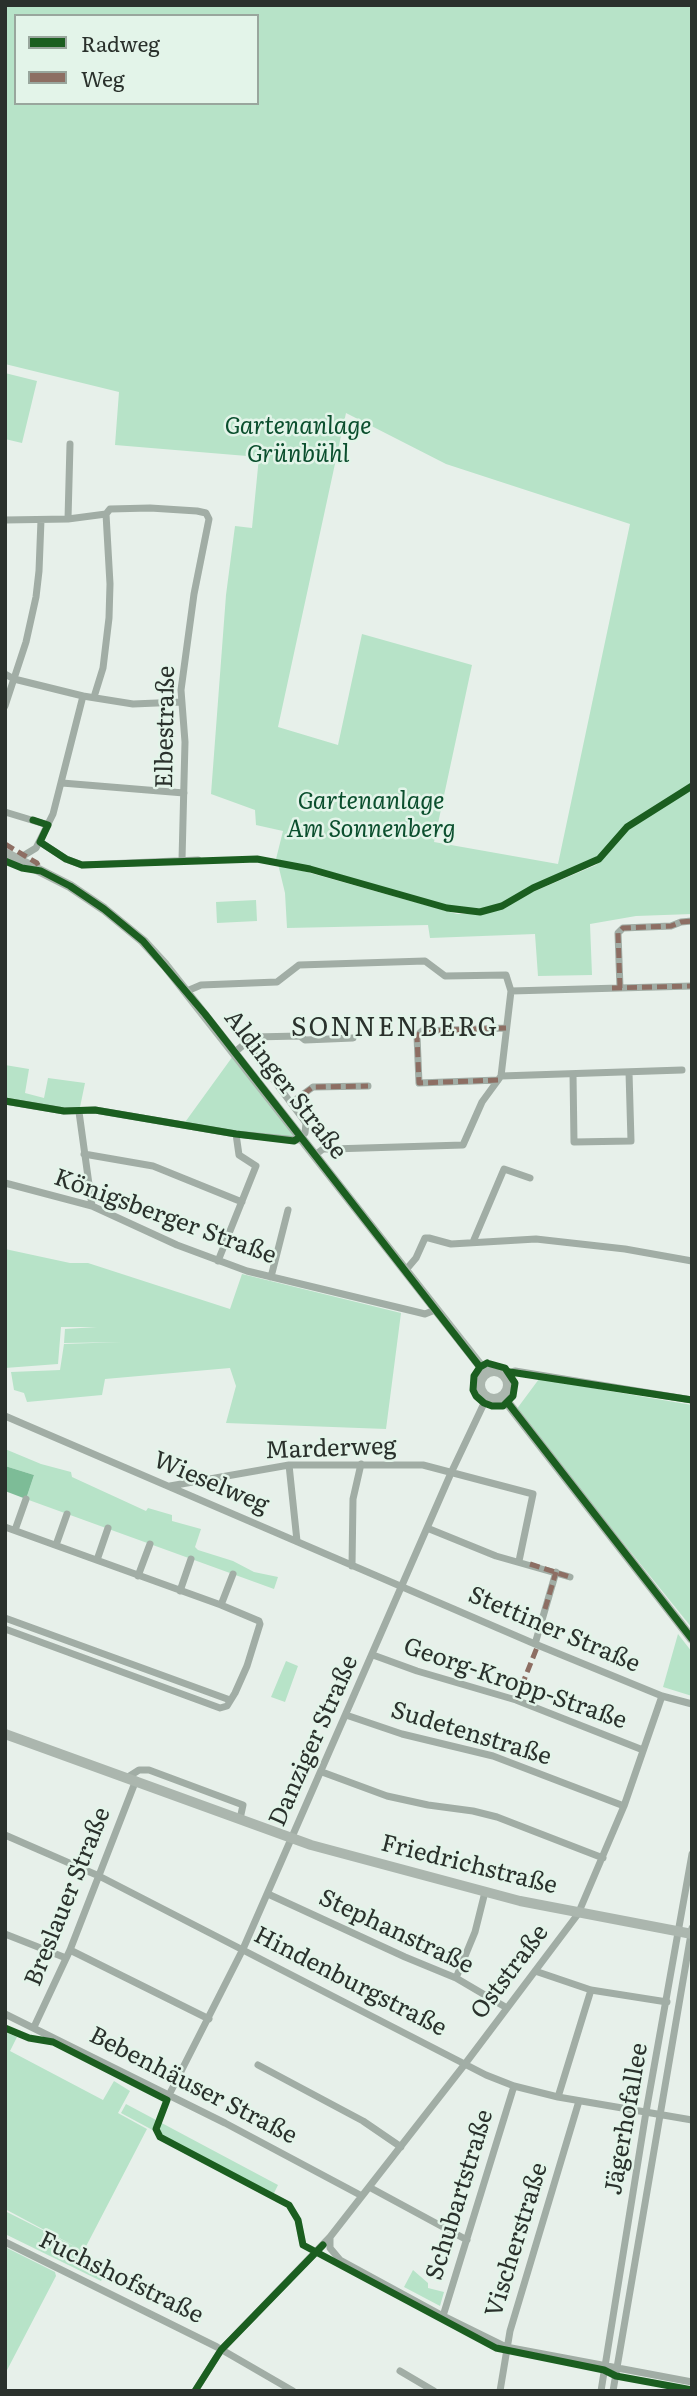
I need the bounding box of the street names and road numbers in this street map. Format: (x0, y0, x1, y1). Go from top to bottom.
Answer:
street label: Elbestraße (151, 665, 181, 789)
street label: Aldinger Straße (218, 1005, 352, 1165)
street label: Königsberger Straße (50, 1163, 280, 1271)
street label: Marderweg (265, 1432, 397, 1466)
street label: Wieselweg (149, 1446, 273, 1520)
street label: Stettiner Straße (464, 1581, 644, 1679)
street label: Georg-Kropp-Straße (400, 1632, 630, 1736)
street label: Danziger Straße (263, 1651, 365, 1831)
street label: Sudetenstraße (387, 1696, 555, 1772)
street label: Breslauer Straße (19, 1803, 117, 1991)
street label: Friedrichstraße (378, 1829, 560, 1901)
street label: Stephanstraße (314, 1884, 478, 1980)
street label: Oststraße (465, 1919, 555, 2025)
street label: Hindenburgstraße (249, 1921, 451, 2043)
street label: Bebenhäuser Straße (84, 2021, 302, 2151)
street label: Jägerhofallee (599, 2041, 655, 2197)
street label: Schubartstraße (420, 2106, 500, 2284)
street label: Vischerstraße (480, 2159, 554, 2321)
street label: Fuchshofstraße (34, 2226, 208, 2330)

